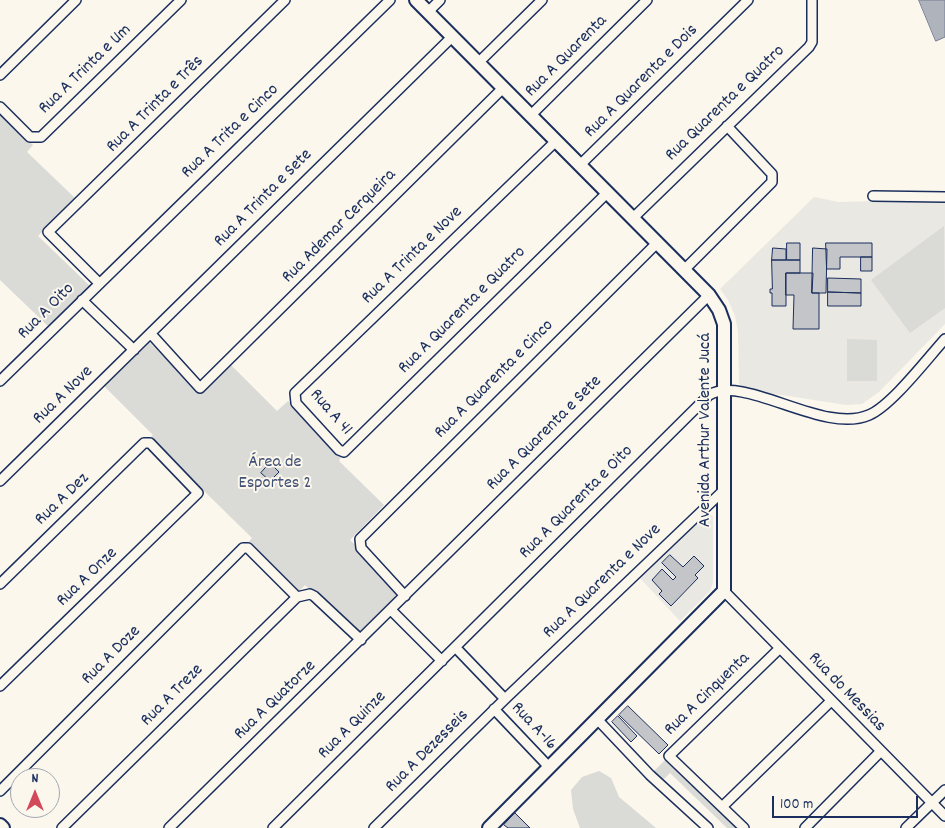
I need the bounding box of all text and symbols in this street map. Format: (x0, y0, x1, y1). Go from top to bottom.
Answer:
street label: Rua A Quarenta (521, 11, 613, 103)
street label: Rua A Trinta e Um (35, 20, 137, 120)
street label: Rua A Quarenta e Dois (581, 21, 703, 143)
street label: Rua Quarenta e Quatro (662, 41, 790, 167)
street label: Rua A Trinta e Três (103, 52, 209, 158)
street label: Rua A Trita e Cinco (178, 80, 284, 184)
street label: Rua A Trinta e Sete (210, 145, 318, 253)
street label: Rua Ademar Cerqueira (278, 165, 402, 289)
street label: Rua A Trinta e Nove (358, 202, 468, 310)
street label: Rua A Quarenta e Quatro (395, 243, 531, 379)
street label: Rua A Oito (14, 279, 80, 345)
street label: Rua A Quarenta e Cinco (431, 316, 559, 444)
street label: Avenida Arthur Valente Jucá (696, 333, 718, 527)
street label: Rua A Nove (29, 362, 99, 430)
street label: Rua A Quarenta e Sete (483, 372, 607, 496)
street label: Rua A 41 (304, 385, 356, 441)
street label: Rua A Quarenta e Oito (516, 442, 638, 564)
park label: Área de Esportes 2 (239, 453, 311, 496)
street label: Rua A Dez (31, 469, 95, 531)
street label: Rua A Quarenta e Nove (539, 520, 667, 644)
street label: Rua A Onze (53, 544, 123, 612)
street label: Rua A Doze (78, 622, 146, 690)
street label: Rua A Cinquenta (661, 649, 755, 741)
street label: Rua do Messias (803, 649, 889, 737)
street label: Rua A Quatorze (230, 656, 322, 746)
street label: Rua A Treze (137, 660, 209, 732)
street label: Rua A Quinze (314, 687, 392, 765)
street label: Rua A-16 (505, 698, 561, 756)
street label: Rua A Dezesseis (382, 706, 474, 798)
north arrow (10, 768, 60, 818)
text: N (32, 769, 38, 789)
scale bar (775, 786, 921, 818)
text: 100 m (780, 794, 813, 816)

